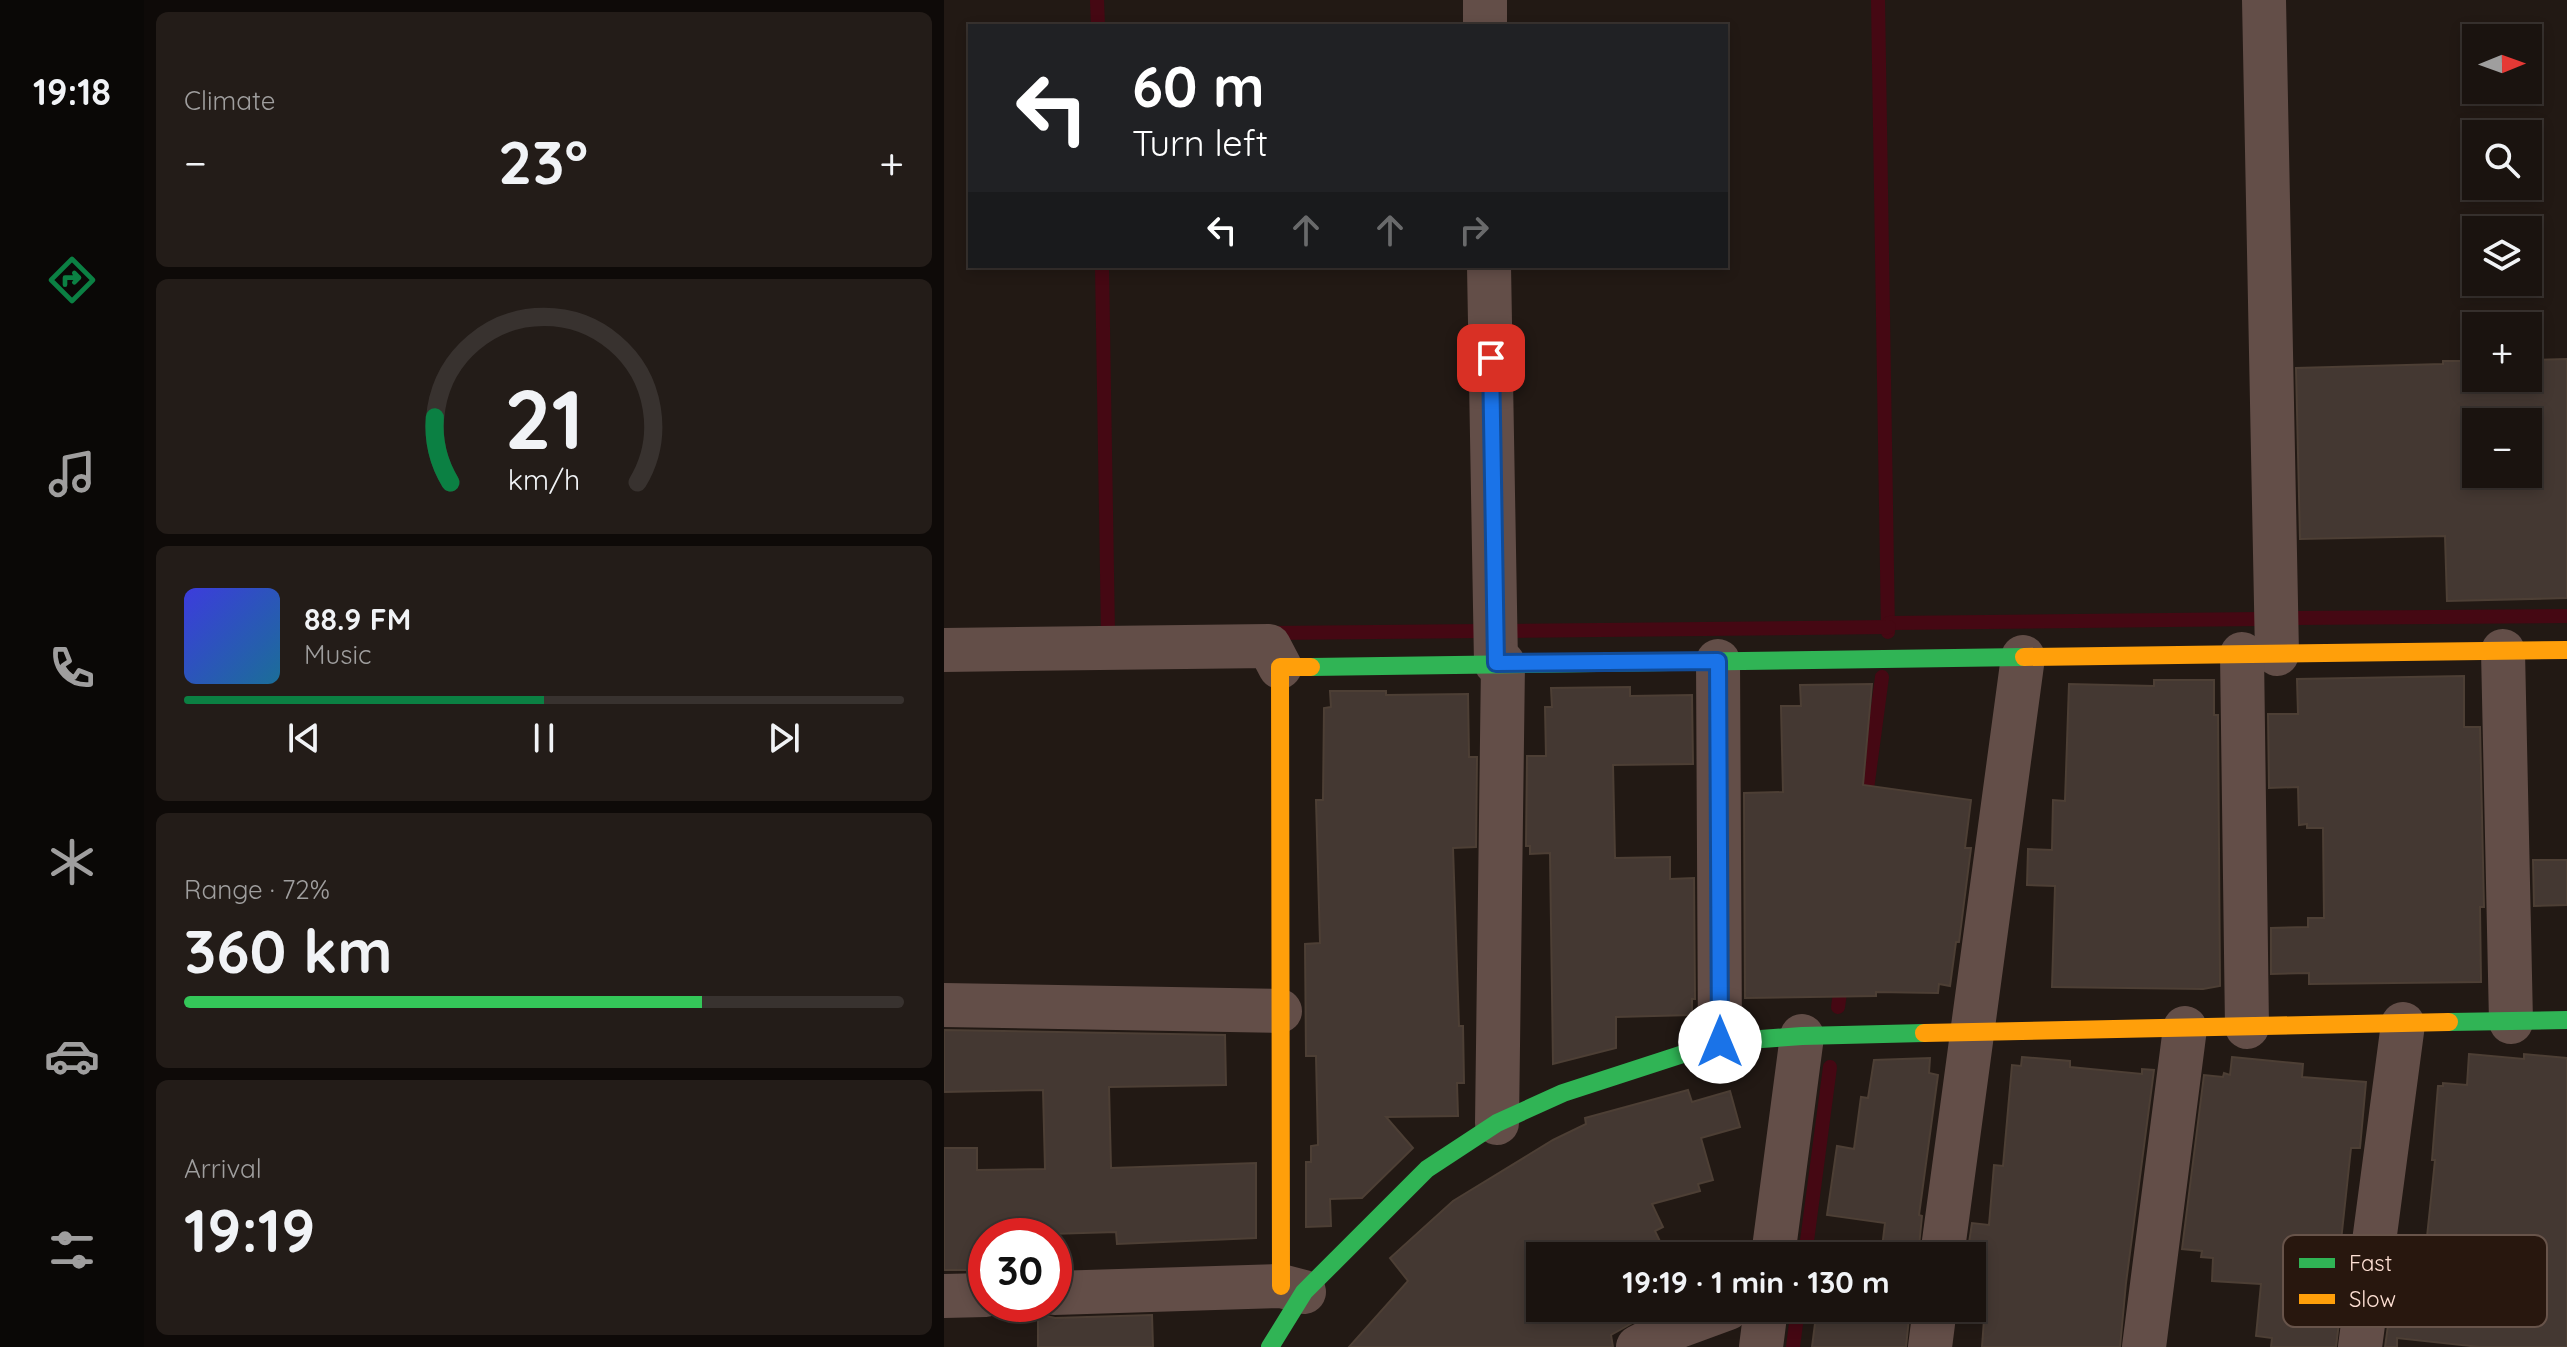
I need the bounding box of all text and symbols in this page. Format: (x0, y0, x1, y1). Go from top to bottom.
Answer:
north arrow (2462, 24, 2542, 104)
map controls (2462, 24, 2542, 488)
text: 60 m (1132, 51, 1265, 121)
icon: left (1000, 56, 1104, 160)
text: 19:18 (33, 69, 111, 114)
text: Climate (184, 84, 275, 117)
text: Turn left (1132, 120, 1268, 165)
button: search (2462, 120, 2542, 200)
text: 23° (498, 124, 588, 199)
text: − (184, 135, 207, 190)
text: + (879, 135, 904, 190)
icon: left (1200, 208, 1244, 252)
icon: ahead (1284, 208, 1328, 252)
icon: ahead (1368, 208, 1412, 252)
icon: right (1452, 208, 1496, 252)
button: layers (2462, 216, 2542, 296)
icon: directions (44, 252, 100, 308)
button: + (2462, 312, 2542, 392)
pin (1457, 324, 1525, 392)
icon: arrive (1469, 336, 1513, 380)
text: 21 (504, 365, 584, 469)
button: − (2462, 408, 2542, 488)
icon: music (44, 446, 100, 502)
text: km/h (508, 461, 580, 497)
text: 88.9 FM (304, 600, 411, 638)
text: Music (304, 638, 372, 671)
icon: phone (44, 640, 100, 696)
icon: previous (282, 716, 326, 760)
icon: pause (522, 716, 566, 760)
icon: next (762, 716, 806, 760)
icon: climate (44, 834, 100, 890)
text: Range · 72% (184, 873, 330, 906)
text: 360 km (184, 913, 393, 988)
position arrow (1678, 1000, 1762, 1084)
icon: car (44, 1028, 100, 1084)
text: Arrival (184, 1152, 262, 1185)
text: 19:19 (184, 1192, 315, 1267)
speed limit sign: 30 (968, 1218, 1072, 1322)
icon: filters (44, 1222, 100, 1278)
legend (2283, 1235, 2547, 1327)
text: Fast (2349, 1249, 2392, 1277)
text: 19:19 · 1 min · 130 m (1622, 1263, 1890, 1301)
text: Slow (2349, 1285, 2396, 1313)

